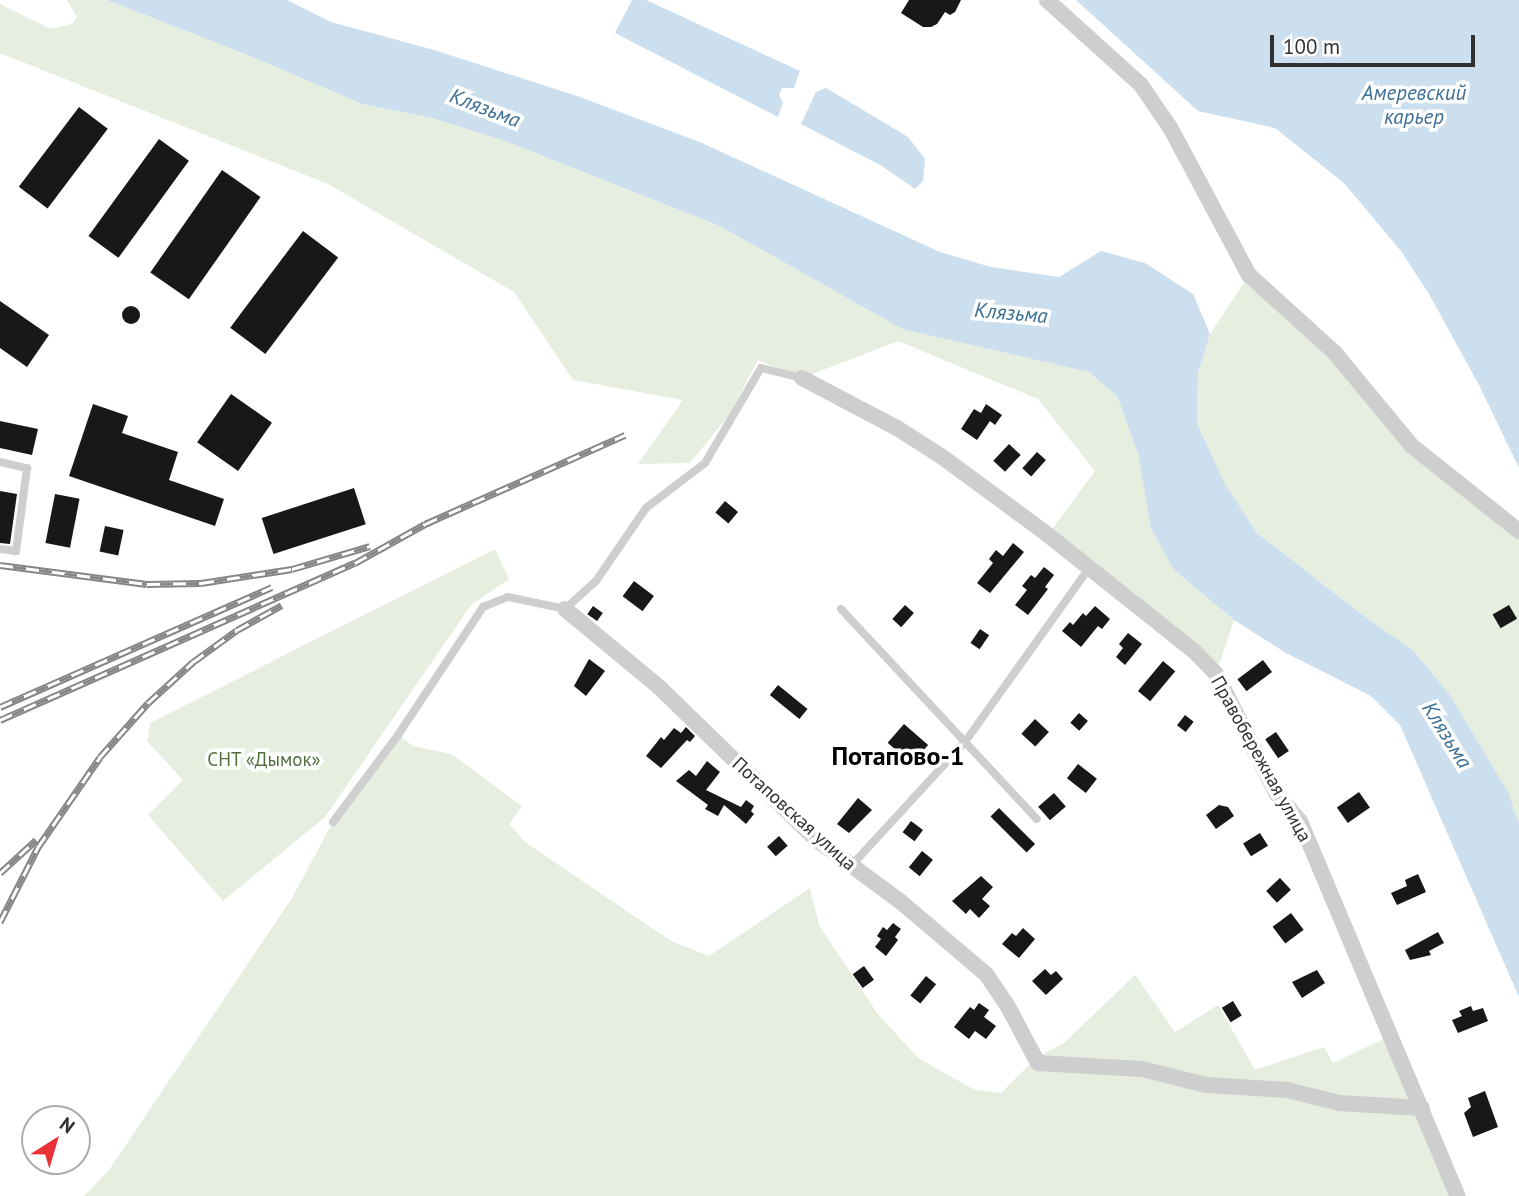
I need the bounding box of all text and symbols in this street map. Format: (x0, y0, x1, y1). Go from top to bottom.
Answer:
scale bar (1274, 21, 1479, 65)
text: 100 m (1283, 33, 1340, 60)
water label: Амеревский карьер (1362, 80, 1466, 130)
water label: Клязьма (446, 83, 524, 133)
water label: Клязьма (973, 297, 1049, 329)
street label: Правобережная улица (1206, 672, 1316, 846)
water label: Клязьма (1417, 697, 1477, 773)
district label: Потапово-1 (831, 740, 965, 772)
park label: СНТ «Дымок» (207, 749, 321, 771)
street label: Потаповская улица (727, 752, 861, 876)
north arrow (21, 1105, 91, 1175)
text: N (55, 1111, 80, 1138)

